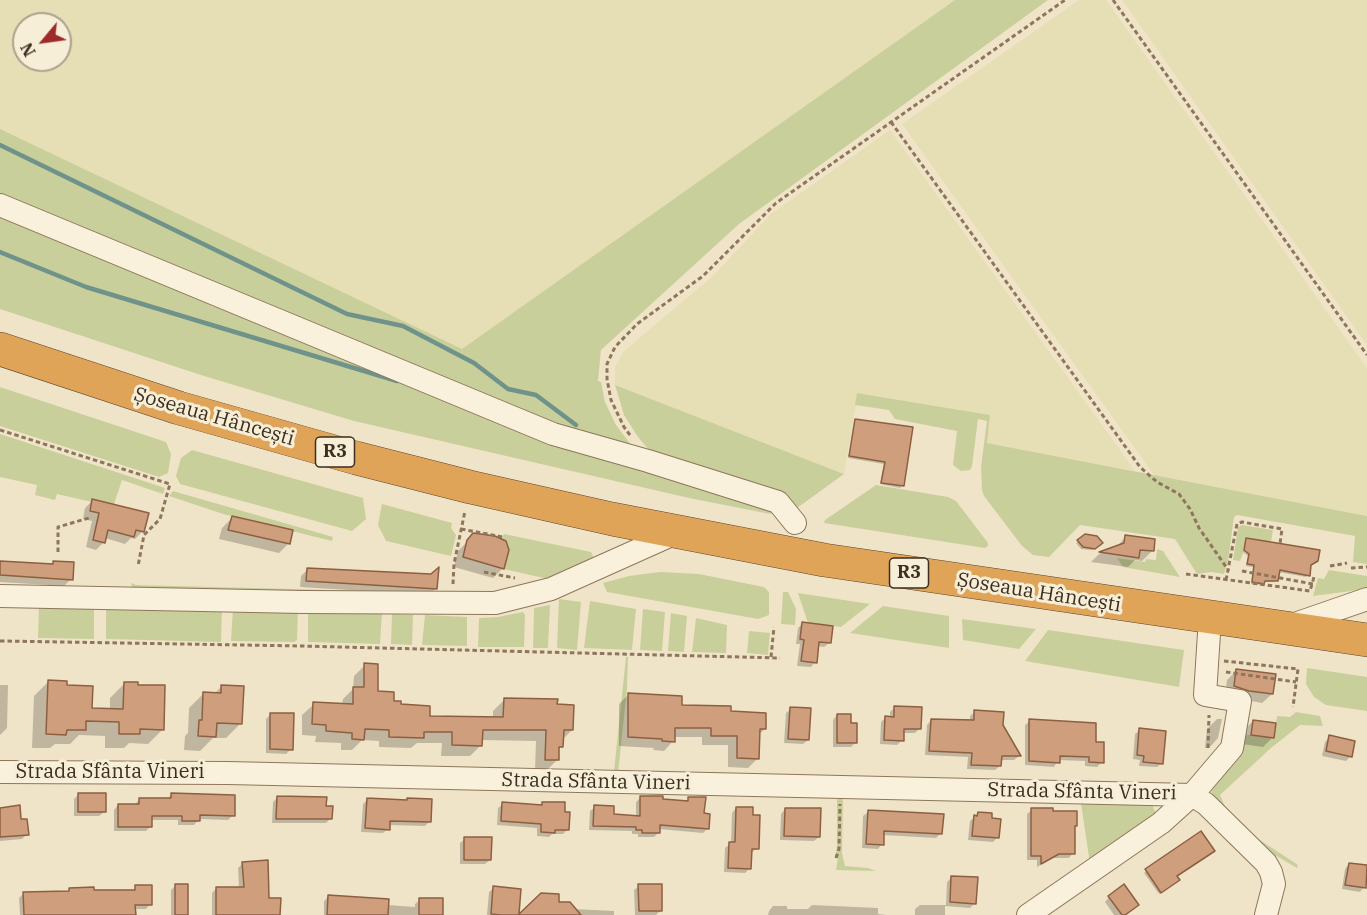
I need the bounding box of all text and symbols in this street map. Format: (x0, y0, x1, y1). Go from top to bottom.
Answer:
north arrow (12, 12, 72, 72)
text: N (16, 39, 40, 60)
street label: Șoseaua Hâncești (131, 383, 297, 451)
road number: R3 (316, 437, 354, 467)
road number: R3 (890, 558, 928, 588)
street label: Șoseaua Hâncești (955, 568, 1123, 618)
street label: Strada Sfânta Vineri (15, 760, 205, 784)
street label: Strada Sfânta Vineri (501, 768, 691, 796)
street label: Strada Sfânta Vineri (987, 778, 1177, 806)

